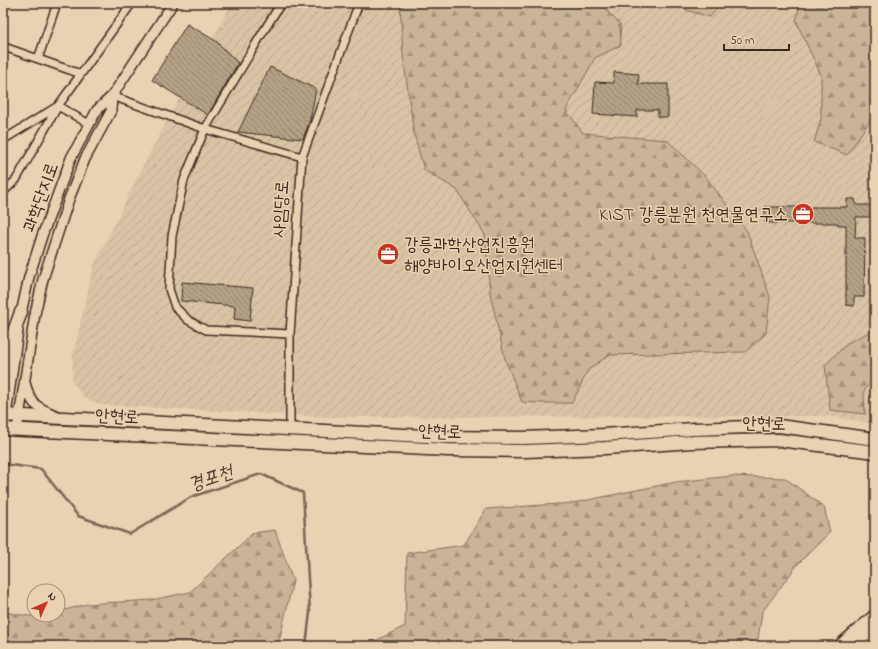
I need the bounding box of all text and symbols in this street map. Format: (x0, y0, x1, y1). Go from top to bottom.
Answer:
scale bar (724, 26, 789, 52)
text: 50 m (730, 32, 754, 50)
street label: 과학단지로 (17, 159, 66, 236)
street label: 사임당로 (267, 179, 297, 239)
office icon: KIST 강릉분원 천연물연구소 (790, 201, 816, 227)
place label: KIST 강릉분원 천연물연구소 (599, 203, 788, 229)
place label: 강릉과학산업진흥원 해양바이오산업지원센터 (404, 233, 563, 280)
office icon: 강릉과학산업진흥원 해양바이오산업지원센터 (375, 241, 401, 267)
street label: 안현로 (95, 404, 139, 432)
street label: 안현로 (742, 412, 786, 438)
street label: 안현로 (418, 419, 462, 447)
water label: 경포천 (185, 459, 239, 500)
north arrow (26, 583, 66, 623)
text: N (44, 588, 61, 605)

